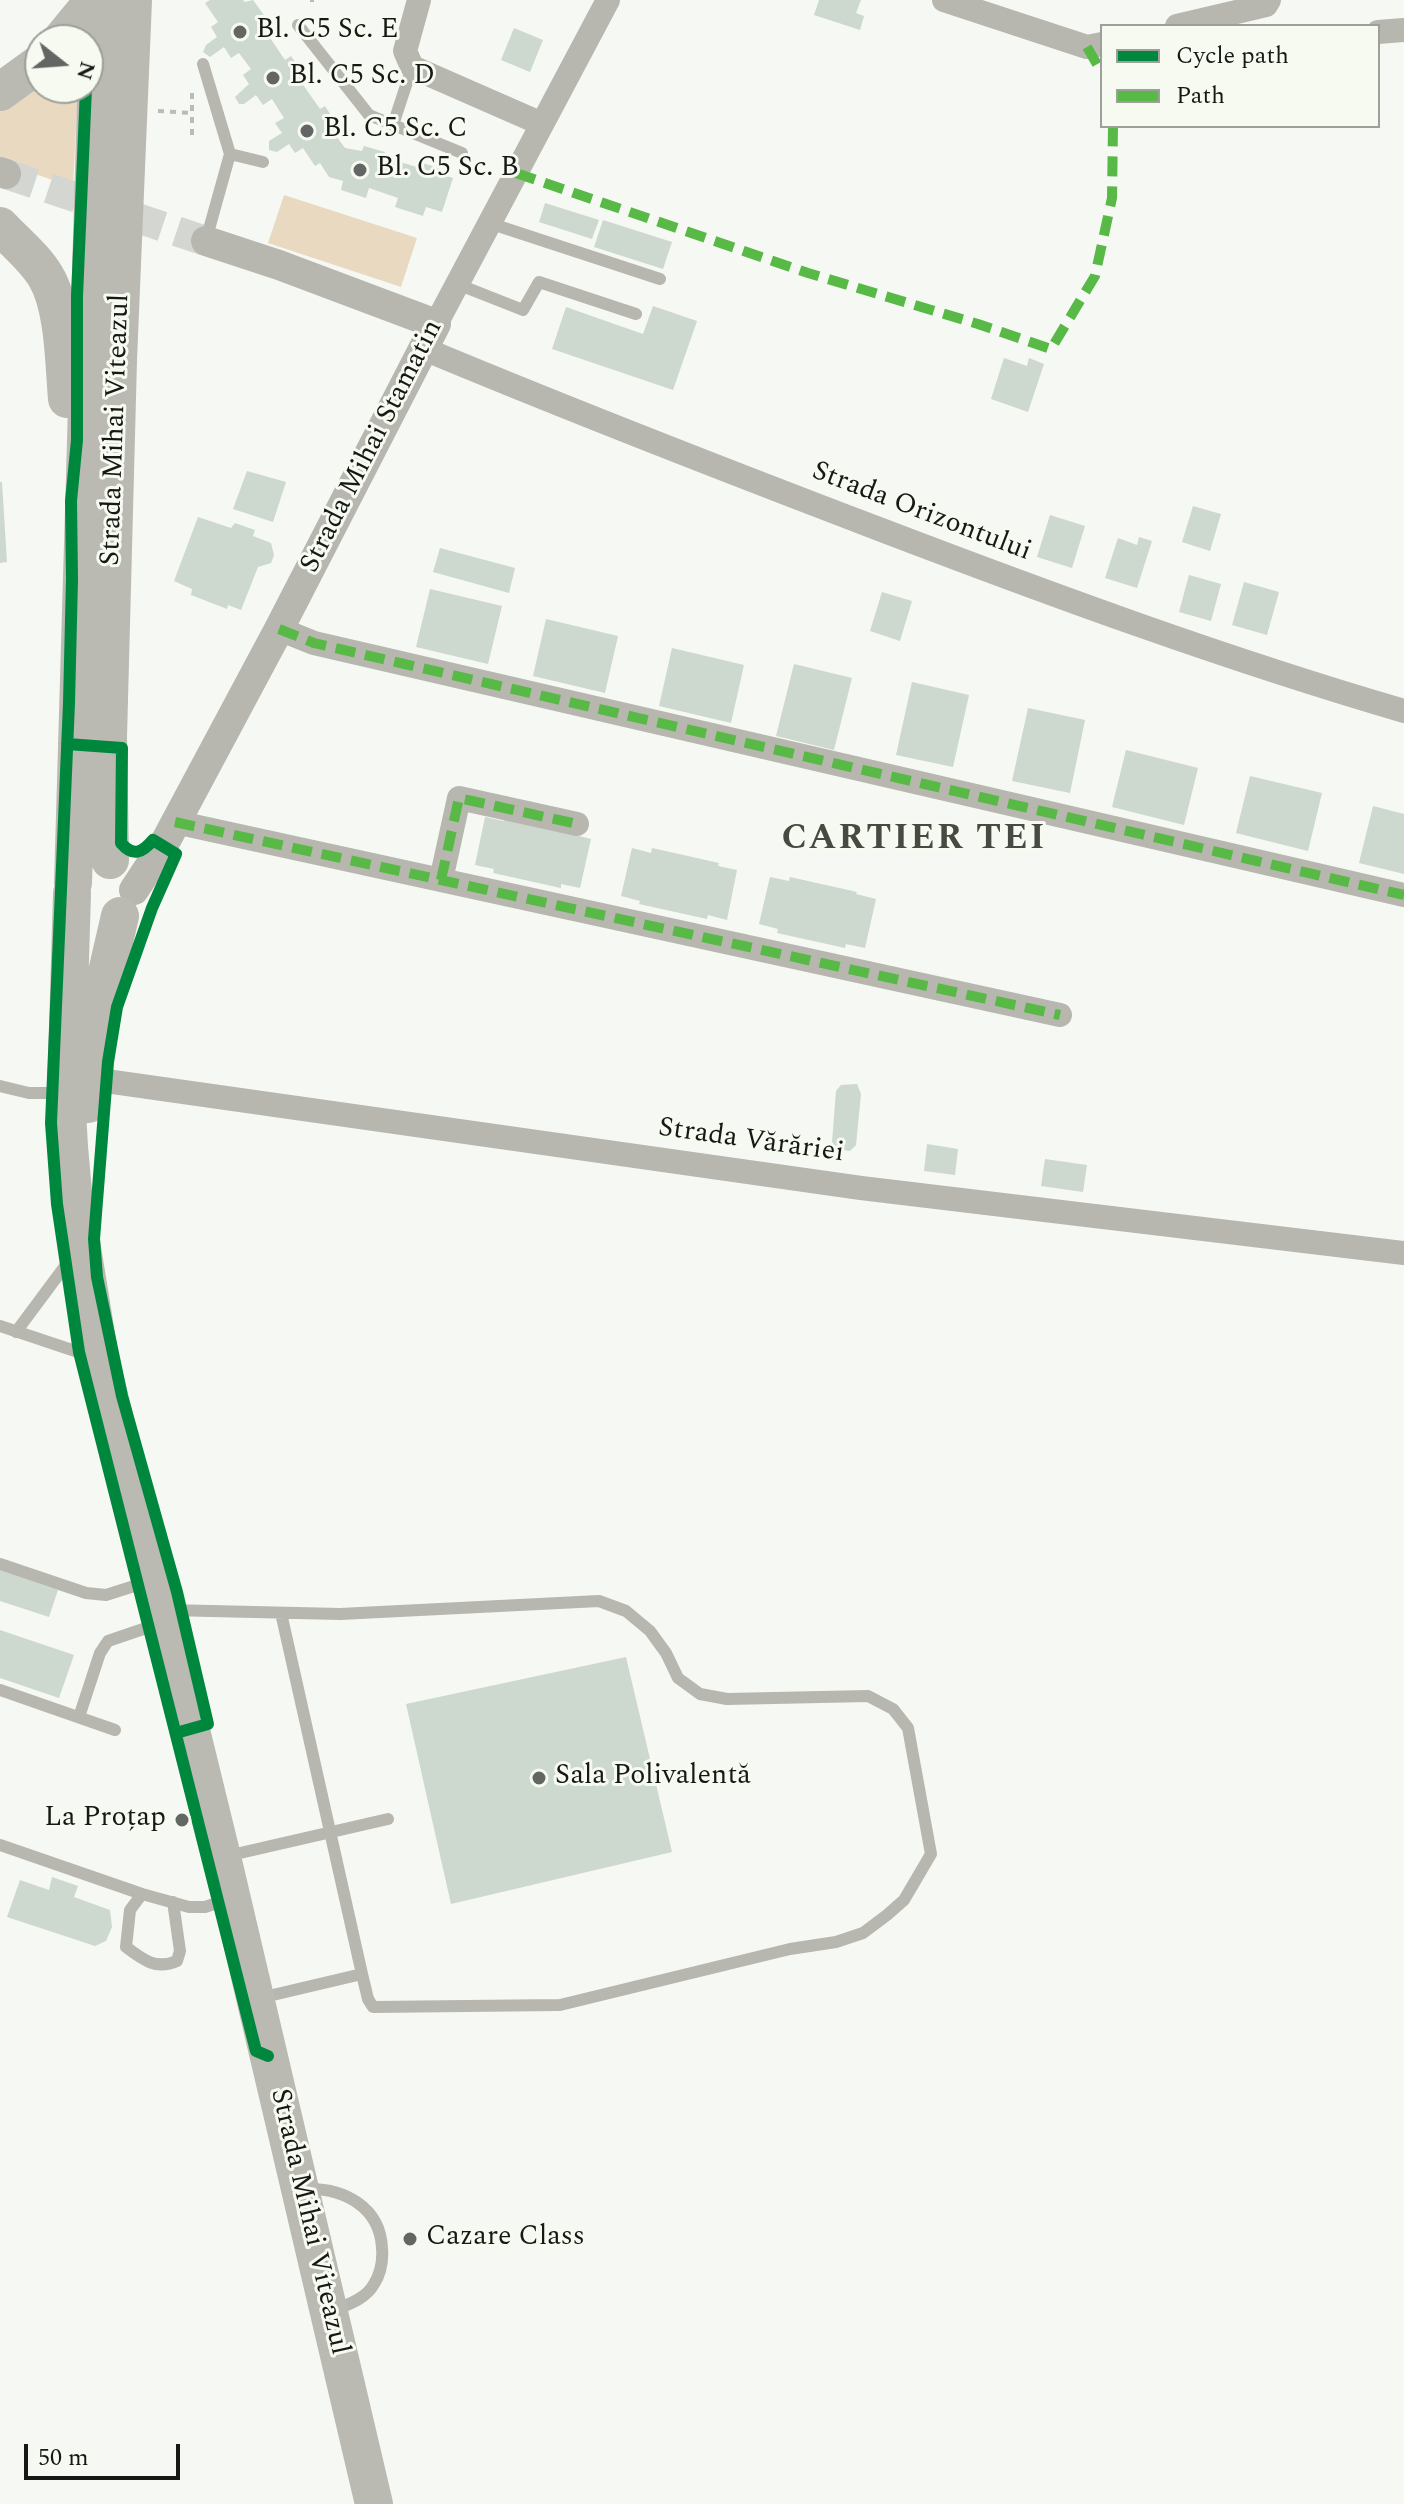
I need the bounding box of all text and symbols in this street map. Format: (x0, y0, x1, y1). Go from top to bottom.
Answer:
place label: Bl. C5 Sc. E (256, 15, 399, 49)
marker: Bl. C5 Sc. E (231, 23, 249, 41)
north arrow (24, 24, 104, 104)
legend (1100, 24, 1380, 128)
text: Cycle path (1176, 38, 1289, 74)
text: N (67, 57, 104, 84)
place label: Bl. C5 Sc. D (289, 61, 435, 95)
marker: Bl. C5 Sc. D (264, 69, 282, 87)
text: Path (1176, 78, 1225, 114)
place label: Bl. C5 Sc. C (323, 114, 468, 148)
marker: Bl. C5 Sc. C (298, 122, 316, 140)
place label: Bl. C5 Sc. B (376, 153, 519, 187)
marker: Bl. C5 Sc. B (351, 161, 369, 179)
street label: Strada Mihai Viteazul (95, 294, 139, 566)
street label: Strada Mihai Stamatin (295, 315, 451, 579)
street label: Strada Orizontului (807, 456, 1035, 570)
district label: CARTIER TEI (781, 819, 1047, 863)
street label: Strada Vărăriei (656, 1112, 846, 1172)
place label: Sala Polivalentă (555, 1761, 751, 1795)
marker: Sala Polivalentă (530, 1769, 548, 1787)
place label: La Proțap (44, 1803, 166, 1837)
marker: La Proțap (173, 1811, 191, 1829)
street label: Strada Mihai Viteazul (261, 2086, 355, 2358)
place label: Cazare Class (426, 2222, 585, 2256)
marker: Cazare Class (401, 2230, 419, 2248)
scale bar (28, 2428, 184, 2478)
text: 50 m (38, 2440, 89, 2476)

